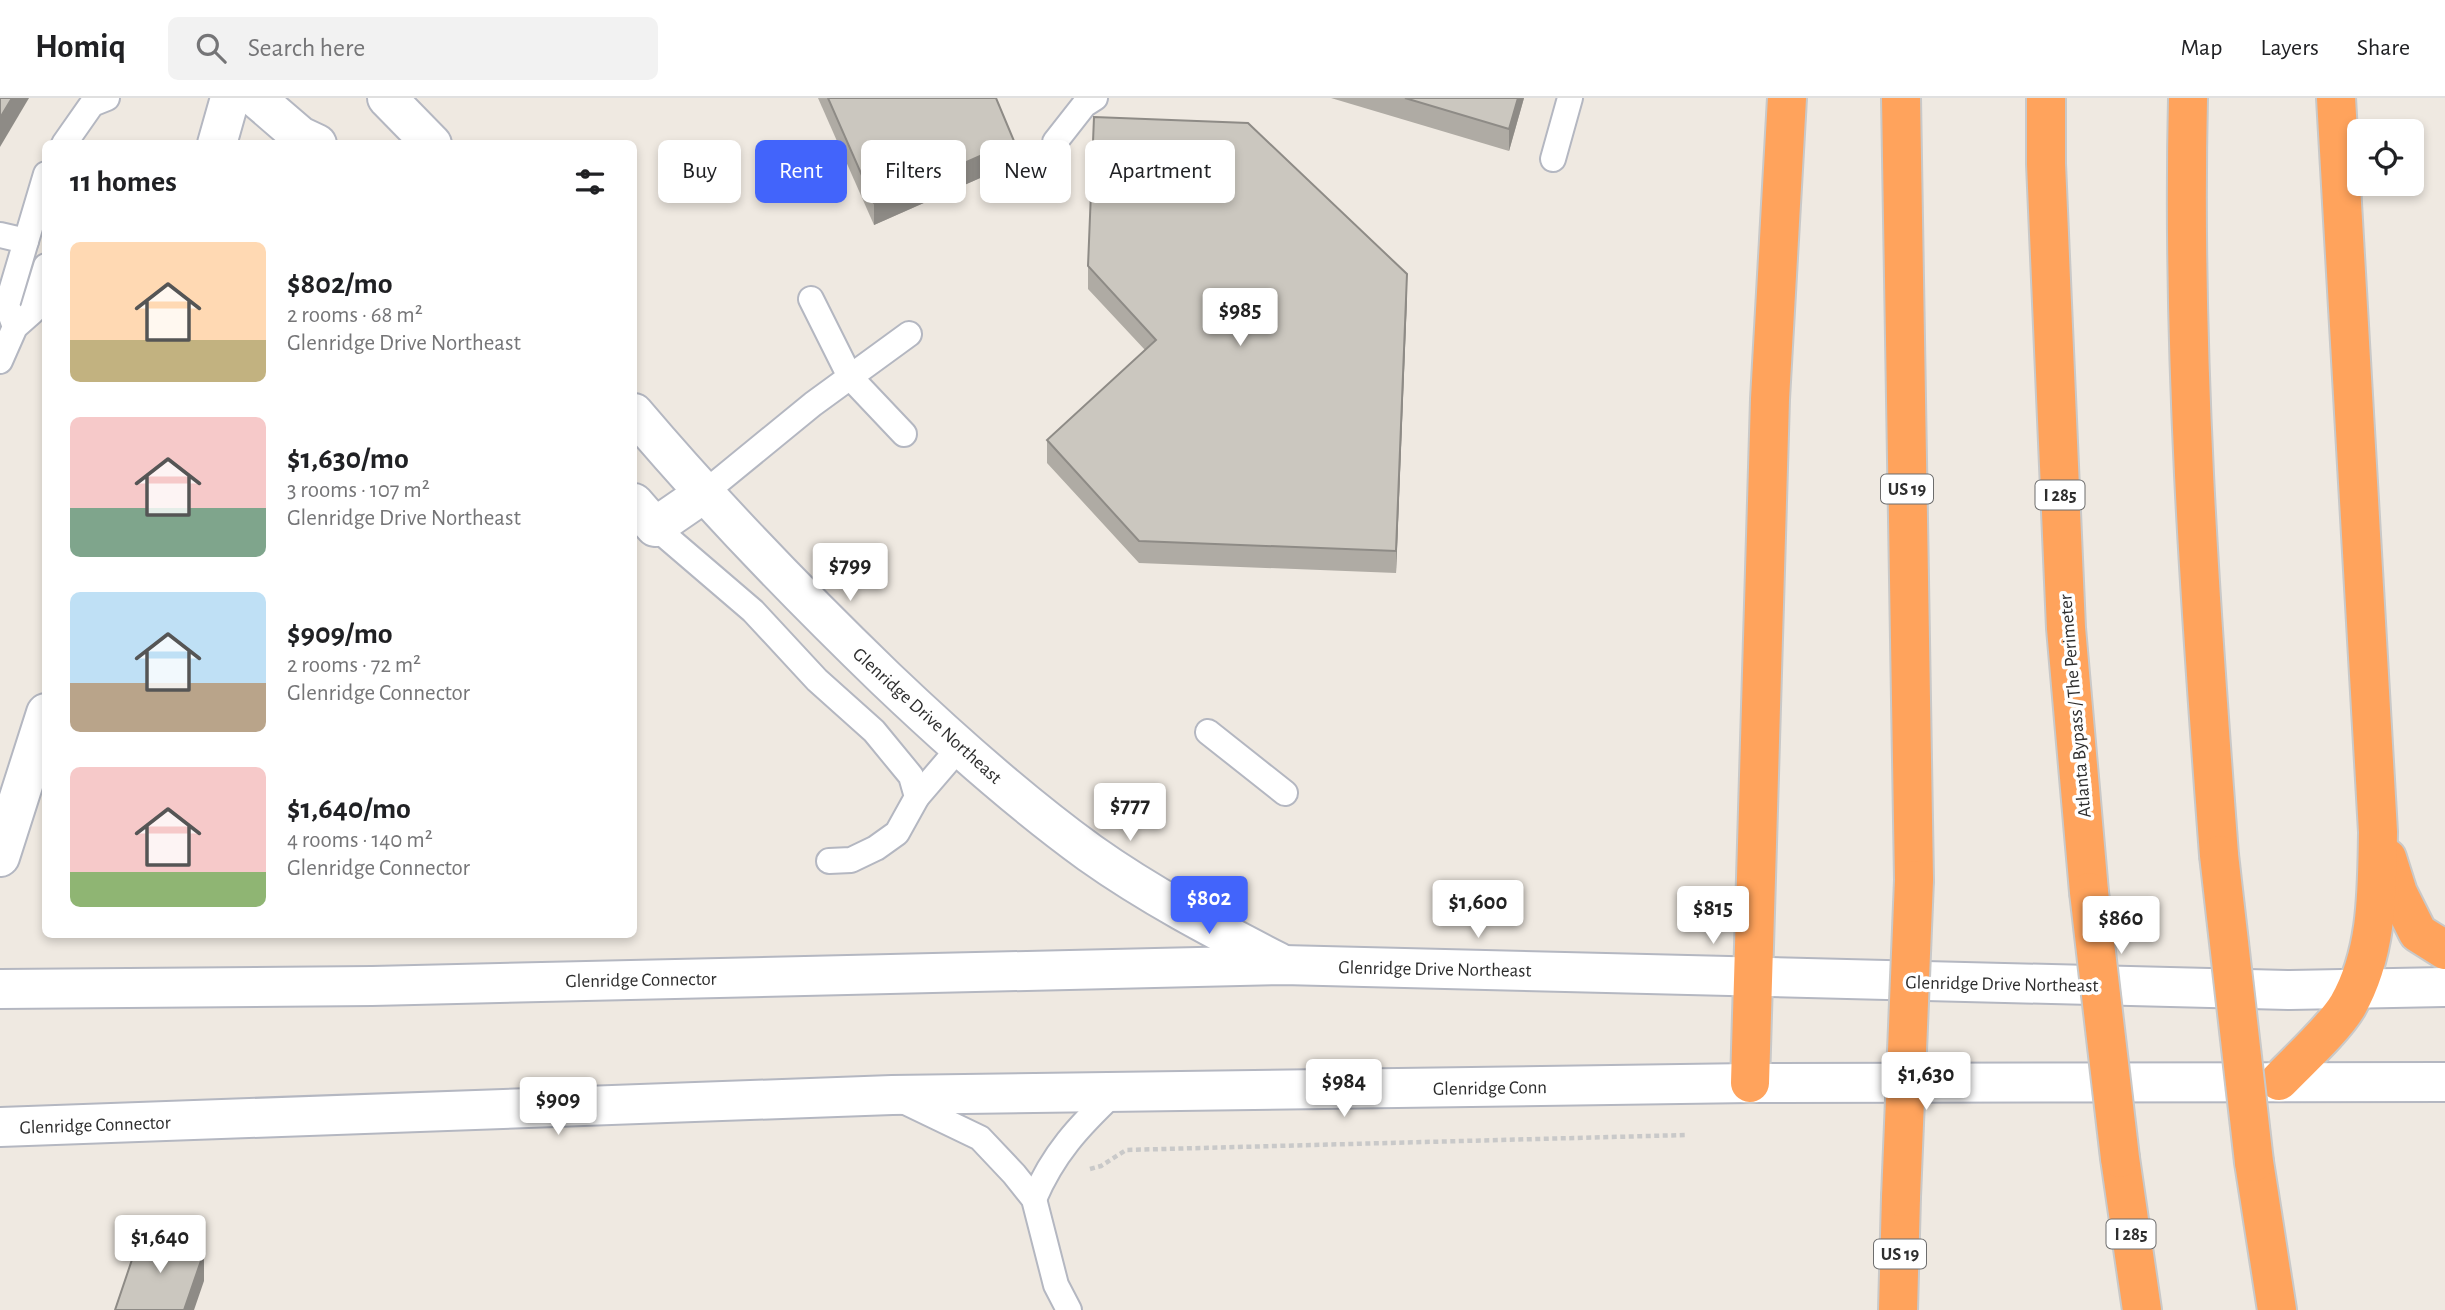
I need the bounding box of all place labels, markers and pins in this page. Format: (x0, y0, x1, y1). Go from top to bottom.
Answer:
pin: $985 (1199, 288, 1281, 348)
pin: $799 (809, 544, 891, 603)
pin: $777 (1089, 784, 1171, 843)
pin: $802 (1168, 876, 1250, 936)
pin: $1,600 (1421, 880, 1535, 940)
pin: $815 (1672, 886, 1754, 946)
pin: $860 (2080, 896, 2162, 956)
pin: $1,630 (1869, 1052, 1983, 1112)
pin: $984 (1303, 1060, 1385, 1119)
pin: $909 (517, 1077, 599, 1137)
pin: $1,640 (103, 1216, 217, 1275)

